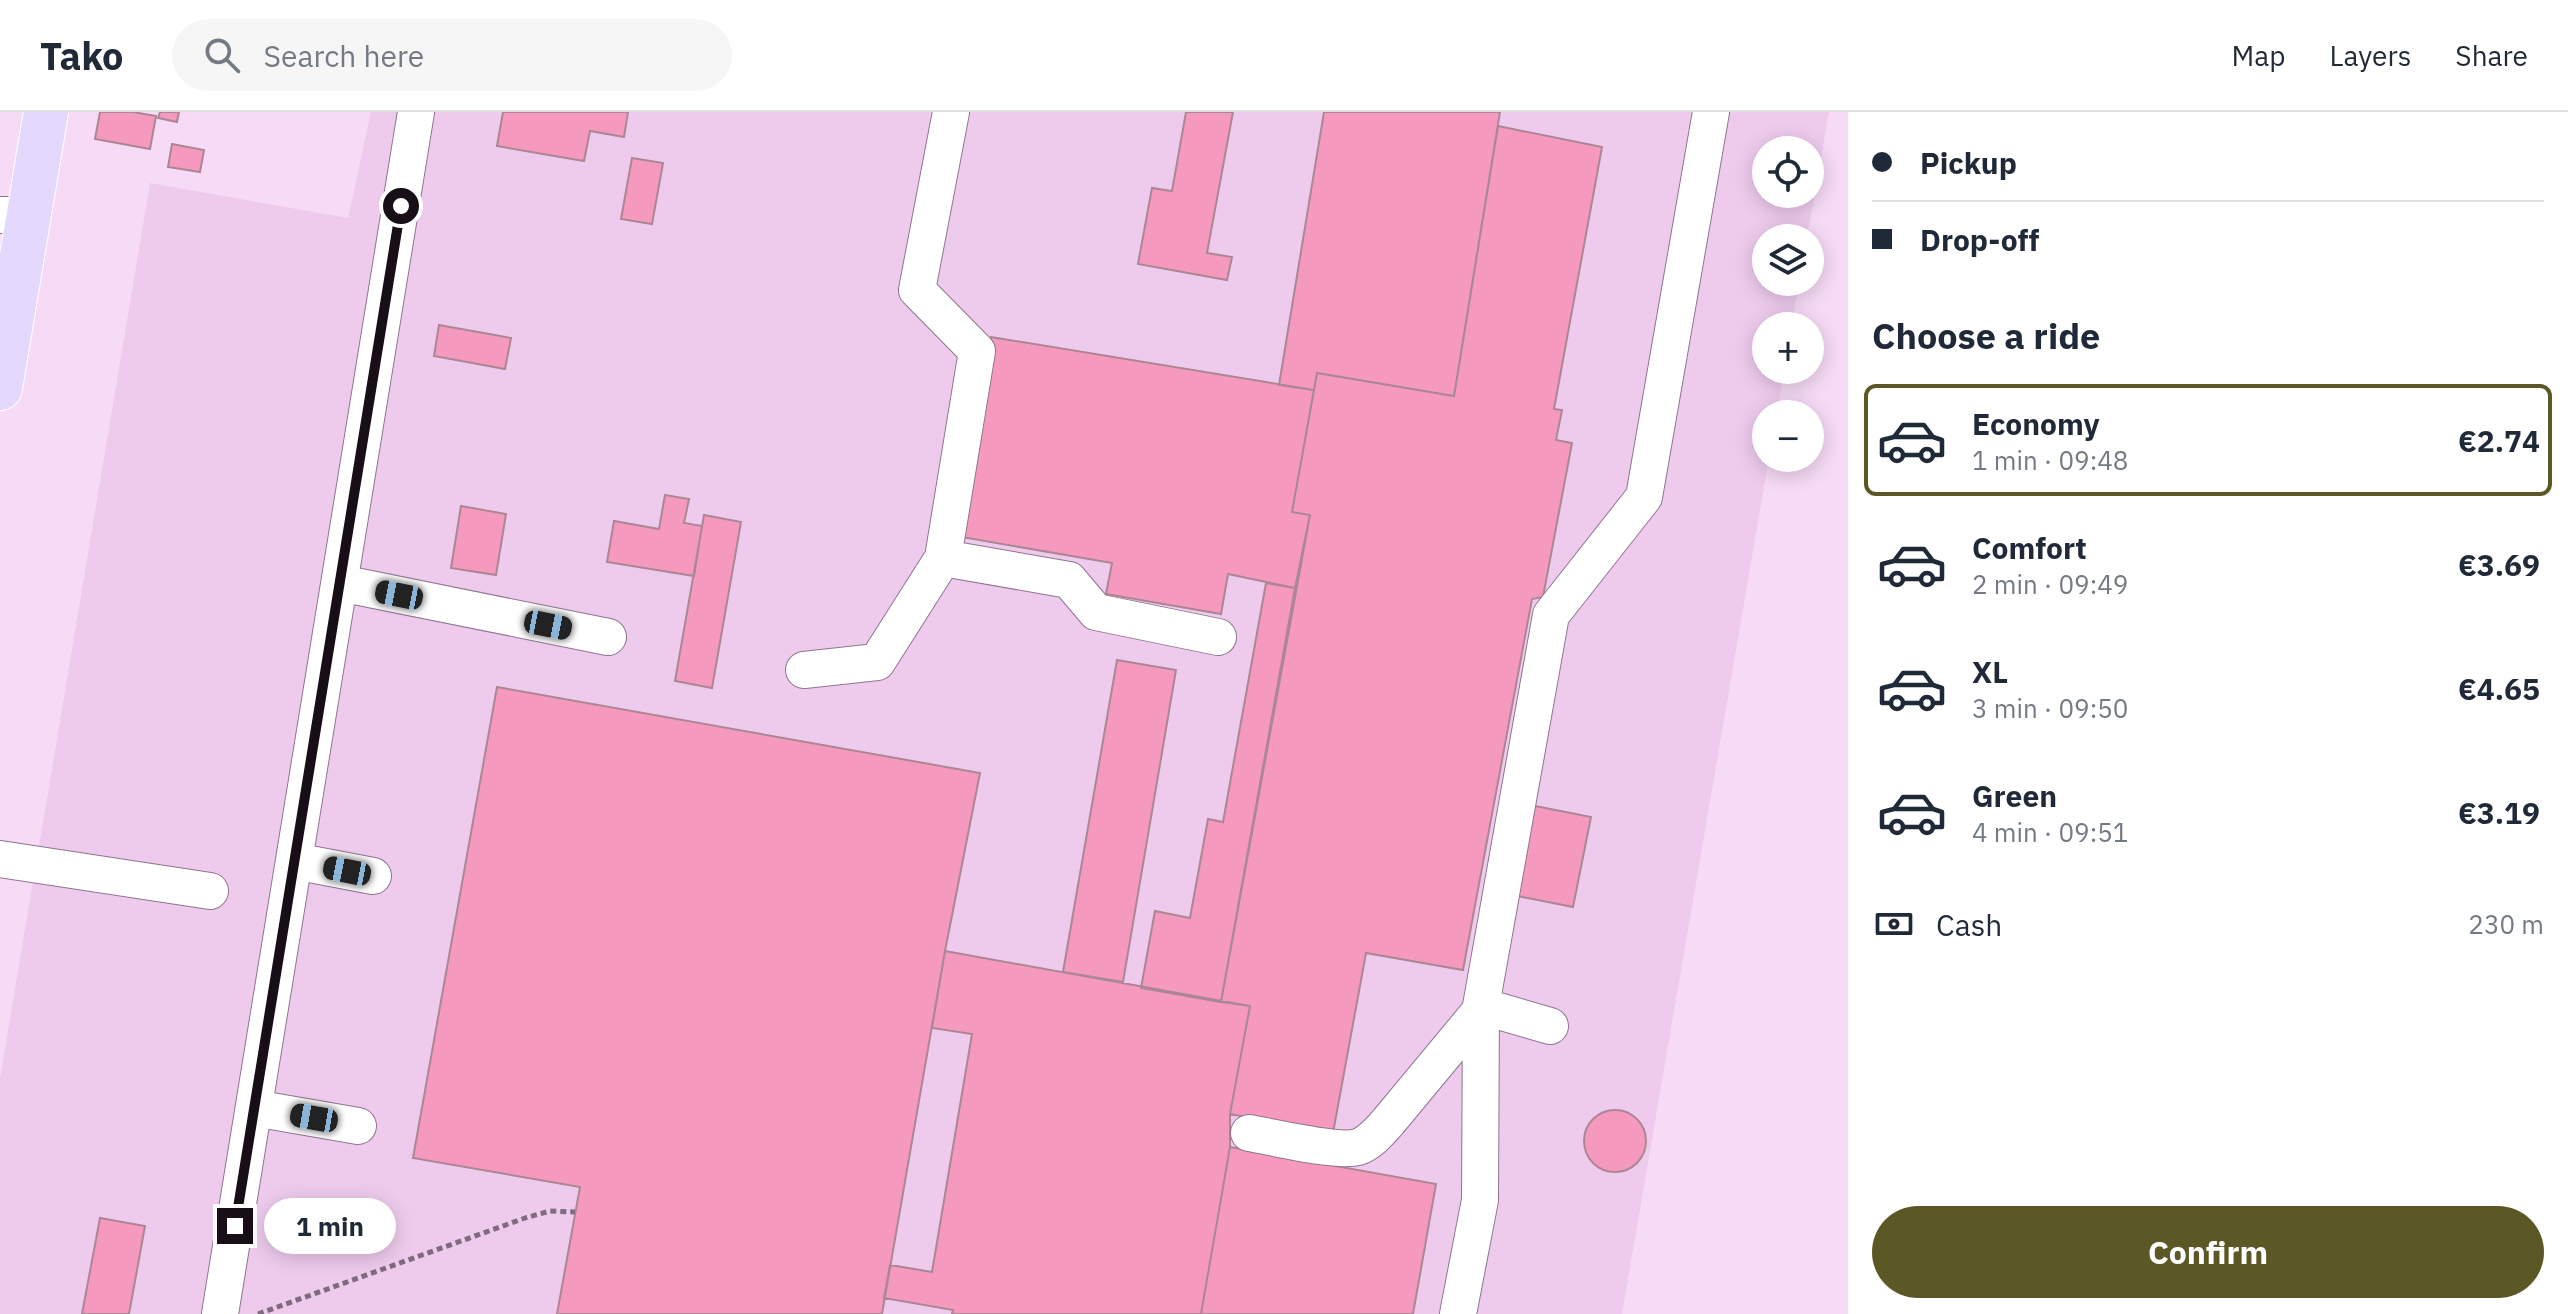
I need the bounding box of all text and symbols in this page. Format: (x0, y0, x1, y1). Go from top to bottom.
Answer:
search box (172, 19, 732, 91)
text: Tako (40, 31, 124, 80)
icon: search (200, 33, 244, 77)
text: Search here (264, 36, 424, 75)
text: Map (2231, 37, 2285, 74)
text: Layers (2329, 37, 2411, 74)
text: Share (2455, 37, 2528, 74)
map controls (1752, 136, 1824, 472)
button: locate (1752, 136, 1824, 208)
text: Pickup (1920, 143, 2017, 182)
route start (383, 188, 419, 224)
text: Drop-off (1920, 220, 2039, 259)
button: layers (1752, 224, 1824, 296)
button: + (1752, 312, 1824, 384)
text: Choose a ride (1872, 312, 2100, 359)
button: − (1752, 400, 1824, 472)
icon: car (1876, 404, 1948, 476)
text: Economy (1972, 404, 2100, 443)
text: €2.74 (2458, 421, 2540, 460)
text: 1 min · 09:48 (1972, 443, 2128, 477)
icon: car (1876, 528, 1948, 600)
text: Comfort (1972, 528, 2087, 567)
text: €3.69 (2458, 545, 2540, 584)
text: 2 min · 09:49 (1972, 567, 2128, 601)
car (373, 579, 425, 611)
car (522, 609, 574, 641)
icon: car (1876, 652, 1948, 724)
text: XL (1972, 652, 2008, 691)
text: €4.65 (2458, 669, 2540, 708)
text: 3 min · 09:50 (1972, 691, 2128, 725)
icon: car (1876, 776, 1948, 848)
text: Green (1972, 776, 2057, 815)
text: €3.19 (2458, 793, 2540, 832)
text: 4 min · 09:51 (1972, 815, 2128, 849)
car (321, 855, 373, 887)
icon: cash (1872, 902, 1916, 946)
text: Cash (1936, 905, 2002, 944)
text: 230 m (2468, 907, 2544, 941)
car (288, 1102, 340, 1134)
callout: 1 min (263, 1198, 395, 1254)
button: Confirm (1872, 1206, 2544, 1298)
route end (217, 1208, 253, 1244)
text: 1 min (296, 1209, 364, 1243)

